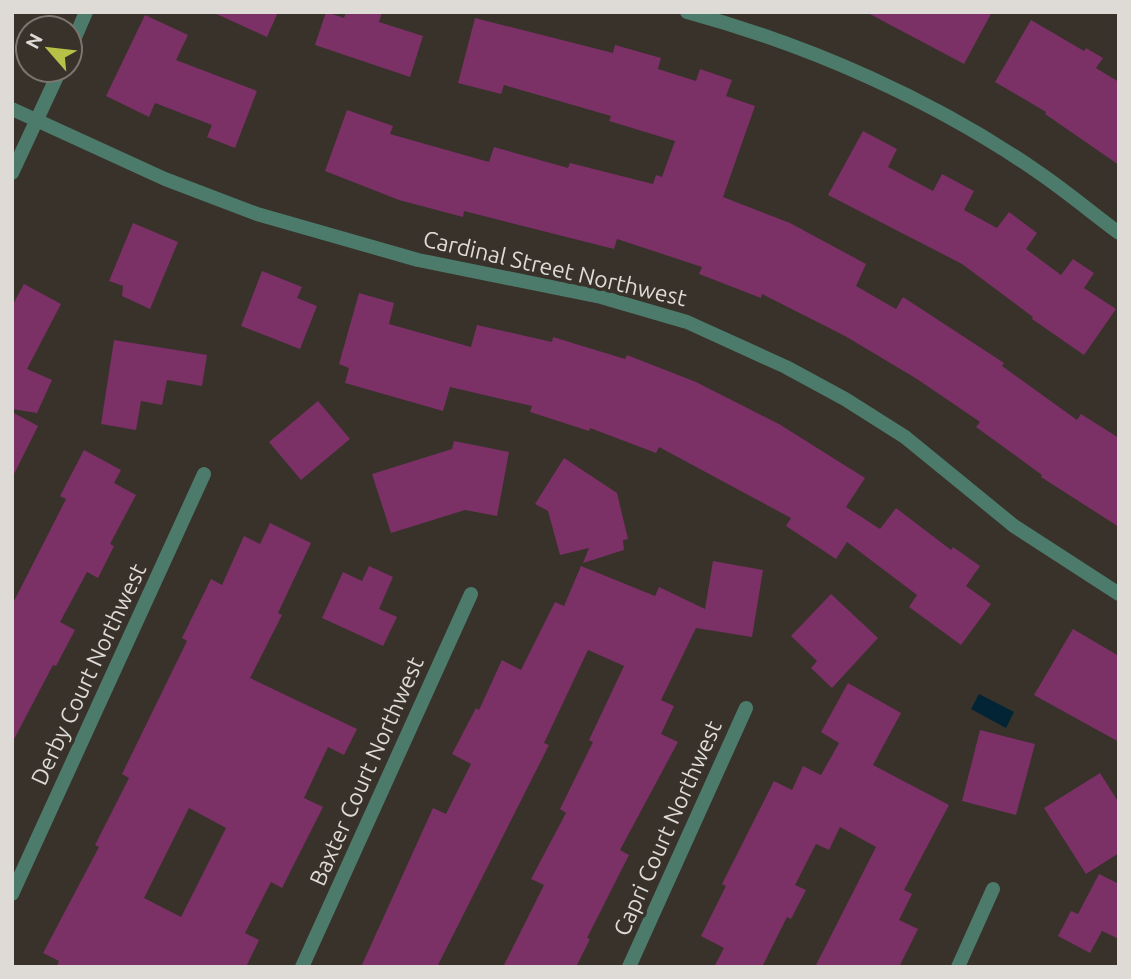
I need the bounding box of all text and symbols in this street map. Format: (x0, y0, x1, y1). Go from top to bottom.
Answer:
north arrow (14, 14, 84, 84)
text: N (21, 30, 47, 52)
street label: Cardinal Street Northwest (421, 225, 689, 311)
street label: Derby Court Northwest (26, 559, 150, 789)
street label: Baxter Court Northwest (304, 653, 428, 889)
street label: Capri Court Northwest (608, 717, 726, 939)

